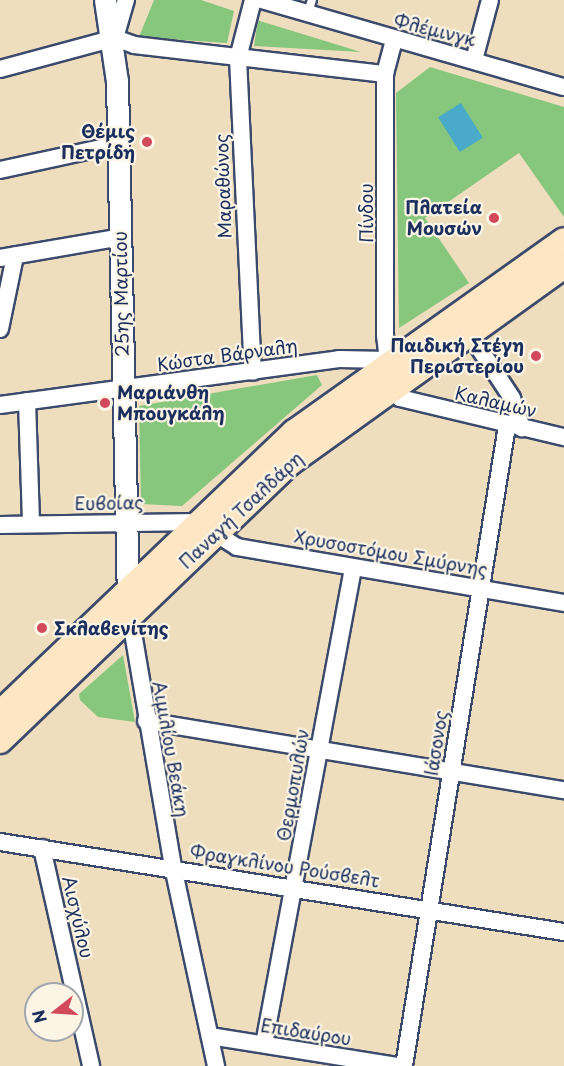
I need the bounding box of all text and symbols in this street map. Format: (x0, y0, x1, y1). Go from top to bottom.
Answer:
street label: Φλέμινγκ (392, 9, 478, 51)
place label: Θέμις Πετρίδη (61, 121, 135, 164)
street label: Μαραθώνος (210, 133, 236, 239)
marker: Θέμις Πετρίδη (140, 135, 154, 149)
street label: Πίνδου (355, 183, 377, 243)
place label: Πλατεία Μουσών (405, 197, 482, 240)
marker: Πλατεία Μουσών (487, 211, 501, 225)
street label: 25ης Μαρτίου (109, 231, 133, 357)
street label: Κώστα Βάρναλη (155, 334, 299, 376)
place label: Παιδική Στέγη Περιστερίου (390, 335, 524, 378)
marker: Παιδική Στέγη Περιστερίου (529, 349, 543, 363)
place label: Μαριάνθη Μπουγκάλη (117, 382, 225, 424)
street label: Καλαμών (453, 382, 539, 422)
marker: Μαριάνθη Μπουγκάλη (98, 396, 112, 410)
street label: Παναγή Τσαλδάρη (174, 447, 308, 573)
street label: Ευβοίας (74, 492, 144, 514)
street label: Χρυσοστόμου Σμύρνης (293, 525, 489, 581)
place label: Σκλαβενίτης (54, 617, 169, 639)
marker: Σκλαβενίτης (35, 621, 49, 635)
street label: Αιμιλίου Βεάκη (148, 679, 194, 819)
street label: Ιάσονος (420, 709, 452, 777)
street label: Θερμοπυλών (272, 727, 314, 843)
street label: Φραγκλίνου Ρούσβελτ (188, 840, 382, 892)
street label: Αισχύλου (58, 874, 98, 960)
north arrow (24, 982, 84, 1042)
text: N (25, 1007, 52, 1026)
street label: Επιδαύρου (259, 1014, 353, 1050)

